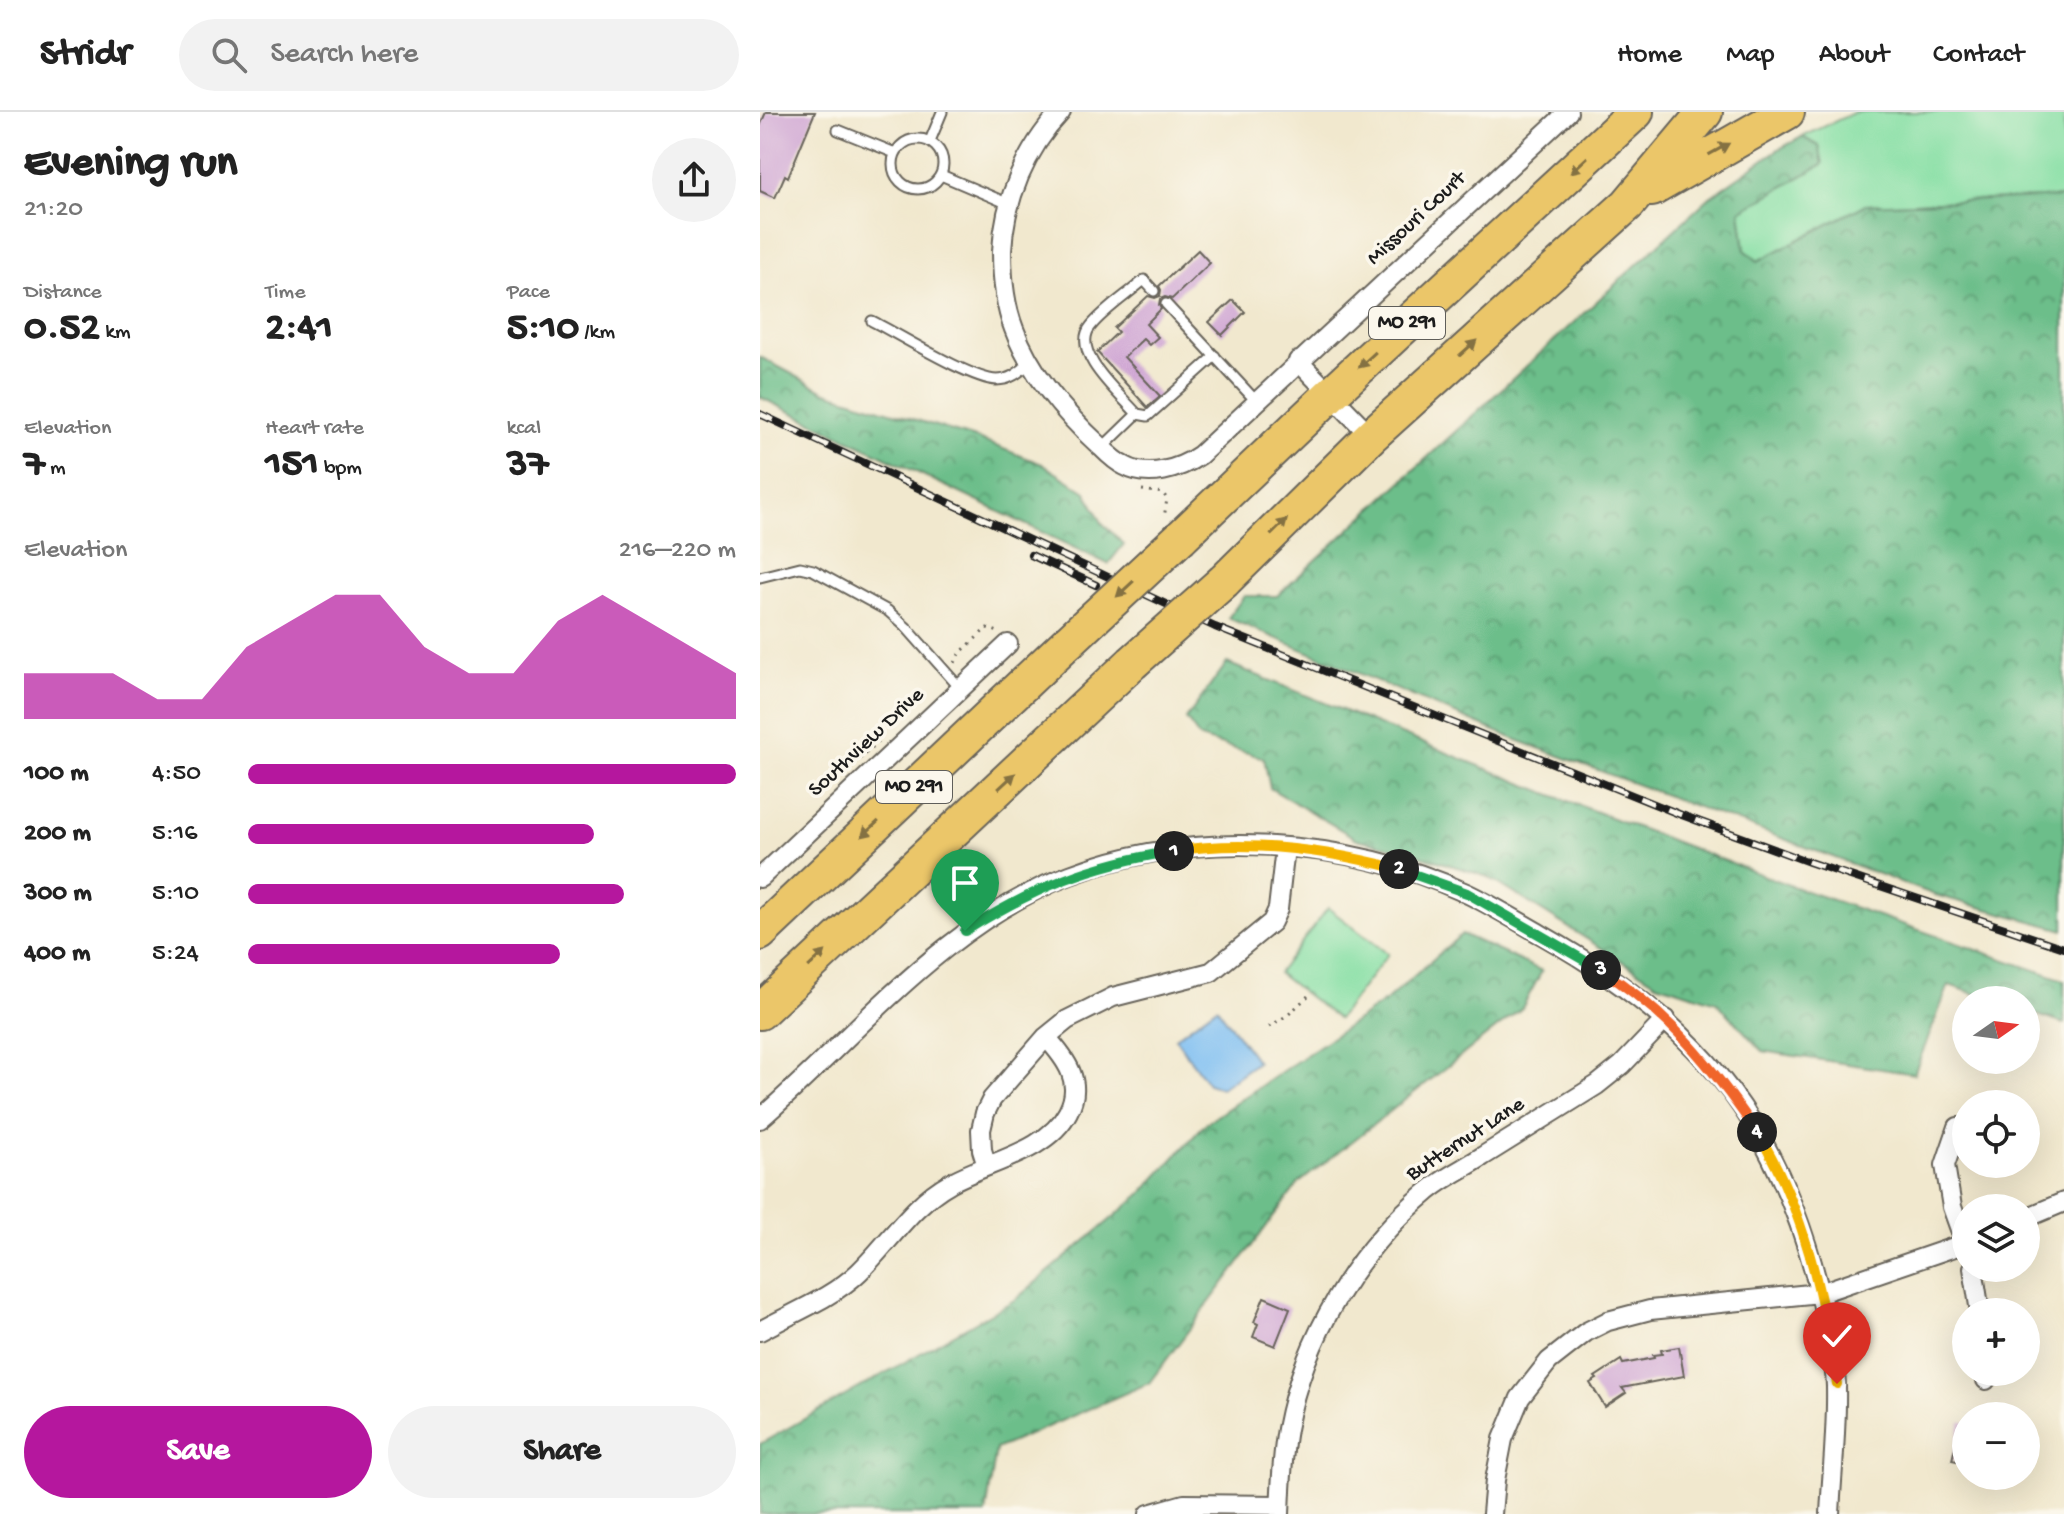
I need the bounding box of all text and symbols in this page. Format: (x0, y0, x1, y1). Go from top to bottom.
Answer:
search box (179, 19, 739, 91)
text: Stridr (40, 33, 131, 77)
icon: search (207, 33, 251, 77)
text: Search here (271, 38, 418, 73)
text: Home (1617, 39, 1682, 72)
text: Map (1726, 39, 1775, 72)
text: About (1819, 39, 1889, 72)
text: Contact (1933, 39, 2024, 72)
button: share (652, 138, 736, 222)
text: Evening run (24, 139, 237, 191)
one-way arrow (1708, 142, 1730, 156)
one-way arrow (1570, 155, 1589, 173)
street label: Missouri Court (1362, 165, 1473, 272)
text: 21:20 (24, 195, 83, 226)
text: Distance (24, 280, 102, 306)
text: Time (265, 280, 306, 306)
text: Pace (507, 280, 550, 306)
text: 0.52 (24, 306, 100, 353)
text: 2:41 (265, 306, 333, 353)
text: 5:10 (507, 306, 579, 353)
road number: MO 291 (1369, 307, 1445, 339)
text: km (100, 320, 131, 346)
text: /km (579, 320, 615, 346)
one-way arrow (1458, 340, 1478, 357)
one-way arrow (1358, 351, 1377, 369)
text: Elevation (24, 416, 111, 442)
text: Heart rate (265, 416, 364, 442)
text: kcal (507, 416, 541, 442)
text: 7 (24, 442, 45, 489)
text: 151 (265, 442, 319, 489)
text: 37 (507, 442, 548, 489)
text: m (45, 456, 66, 482)
text: bpm (319, 456, 362, 482)
one-way arrow (1269, 518, 1288, 536)
text: Elevation (24, 536, 127, 567)
text: 216–220 m (619, 536, 736, 567)
one-way arrow (1116, 580, 1135, 598)
street label: Southview Drive (804, 682, 931, 803)
text: 100 m (24, 759, 89, 790)
text: 4:50 (152, 759, 201, 790)
road number: MO 291 (876, 771, 952, 803)
one-way arrow (997, 773, 1016, 791)
text: 200 m (24, 819, 91, 850)
text: 5:16 (152, 819, 198, 850)
one-way arrow (860, 820, 879, 838)
pin: 1 (1154, 831, 1194, 871)
text: 1 (1170, 838, 1178, 864)
pin (931, 849, 999, 931)
pin: 2 (1379, 849, 1419, 889)
text: 2 (1394, 856, 1404, 882)
icon: arrive (943, 861, 987, 905)
text: 300 m (24, 879, 92, 910)
text: 5:10 (152, 879, 199, 910)
text: 400 m (24, 939, 90, 970)
text: 5:24 (152, 939, 199, 970)
one-way arrow (807, 950, 826, 969)
pin: 3 (1581, 950, 1621, 990)
text: 3 (1595, 957, 1607, 983)
north arrow (1952, 986, 2040, 1074)
map controls (1952, 986, 2040, 1490)
button: locate (1952, 1090, 2040, 1178)
street label: Butternut Lane (1401, 1092, 1531, 1188)
pin: 4 (1737, 1112, 1777, 1152)
text: 4 (1752, 1119, 1762, 1145)
button: layers (1952, 1194, 2040, 1282)
button: + (1952, 1298, 2040, 1386)
pin (1803, 1302, 1871, 1384)
icon: check (1815, 1314, 1859, 1358)
button: − (1952, 1402, 2040, 1490)
button: Save (24, 1406, 372, 1498)
button: Share (388, 1406, 736, 1498)

